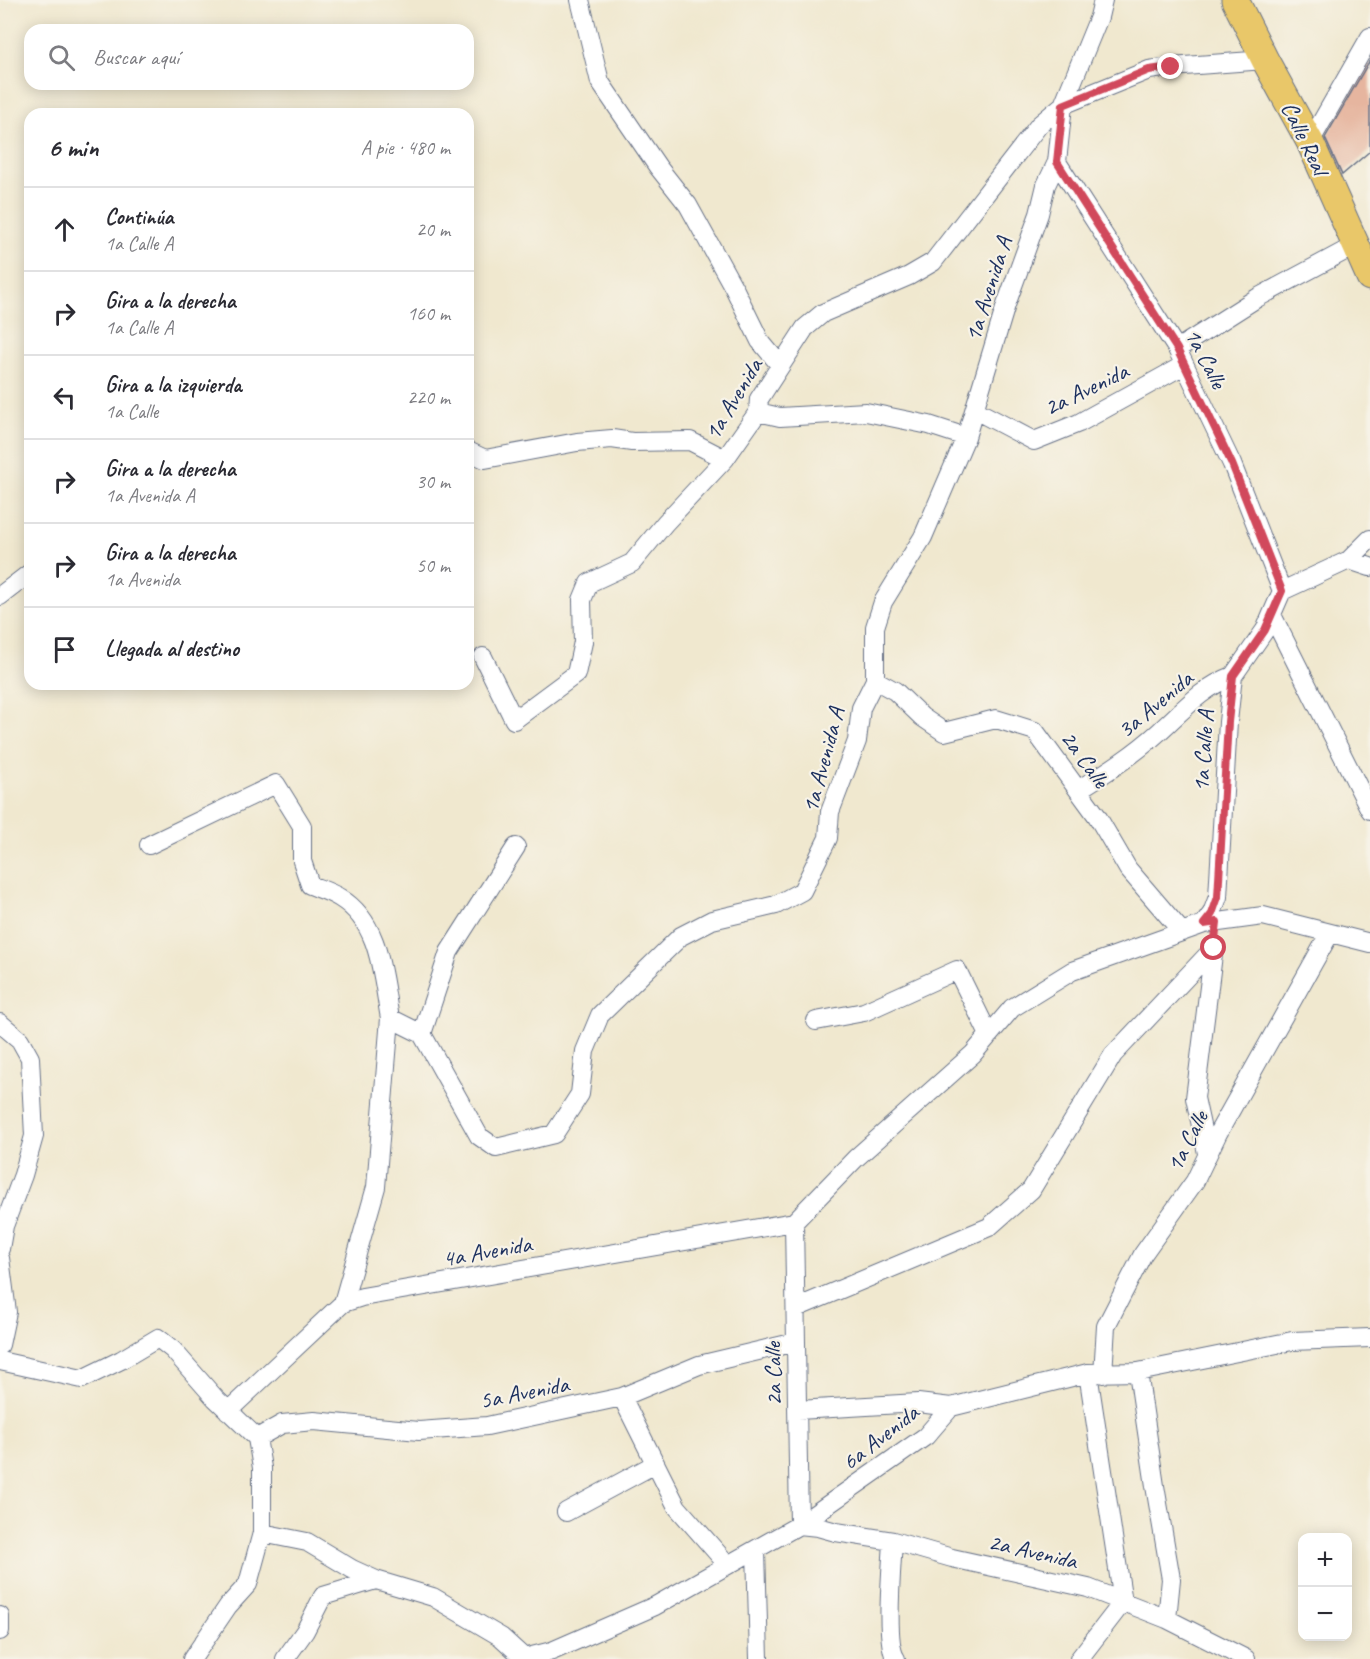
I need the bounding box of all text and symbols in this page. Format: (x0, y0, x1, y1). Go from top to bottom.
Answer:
search box (24, 24, 474, 90)
icon: search (45, 41, 78, 74)
text: Buscar aquí (93, 43, 179, 71)
route end (1157, 53, 1183, 79)
street label: Calle Real (1274, 96, 1337, 183)
text: 6 min (48, 131, 98, 164)
text: A pie · 480 m (361, 135, 450, 160)
text: Continúa (105, 203, 173, 231)
icon: ahead (48, 213, 81, 246)
text: 20 m (416, 217, 450, 242)
text: 1a Calle A (105, 231, 173, 256)
street label: 1a Avenida A (957, 232, 1019, 345)
text: Gira a la derecha (105, 287, 236, 315)
icon: right (48, 297, 81, 330)
text: 160 m (407, 301, 450, 326)
text: 1a Calle A (105, 315, 173, 340)
street label: 1a Calle (1178, 323, 1235, 395)
street label: 1a Avenida (697, 351, 770, 445)
street label: 2a Avenida (1039, 355, 1134, 422)
text: Gira a la izquierda (105, 371, 242, 399)
icon: left (48, 381, 81, 414)
text: 220 m (407, 385, 450, 410)
text: 1a Calle (105, 399, 158, 424)
text: Gira a la derecha (105, 455, 236, 483)
icon: right (48, 465, 81, 498)
text: 30 m (416, 469, 450, 494)
text: 1a Avenida A (105, 483, 195, 508)
text: Gira a la derecha (105, 539, 236, 567)
icon: right (48, 549, 81, 582)
text: 50 m (416, 553, 450, 578)
text: 1a Avenida (105, 567, 180, 592)
icon: arrive (48, 633, 81, 666)
text: Llegada al destino (105, 635, 239, 663)
street label: 3a Avenida (1111, 663, 1200, 744)
street label: 1a Avenida A (795, 703, 852, 816)
street label: 1a Calle A (1185, 708, 1221, 793)
street label: 2a Calle (1054, 724, 1117, 795)
route start (1200, 934, 1226, 960)
street label: 1a Calle (1159, 1104, 1216, 1176)
street label: 4a Avenida (440, 1228, 535, 1274)
street label: 2a Calle (757, 1340, 789, 1406)
street label: 5a Avenida (477, 1368, 573, 1415)
street label: 6a Avenida (835, 1397, 926, 1477)
street label: 2a Avenida (986, 1526, 1082, 1576)
map controls (1298, 1533, 1352, 1641)
button: + (1298, 1533, 1352, 1587)
button: − (1298, 1587, 1352, 1641)

